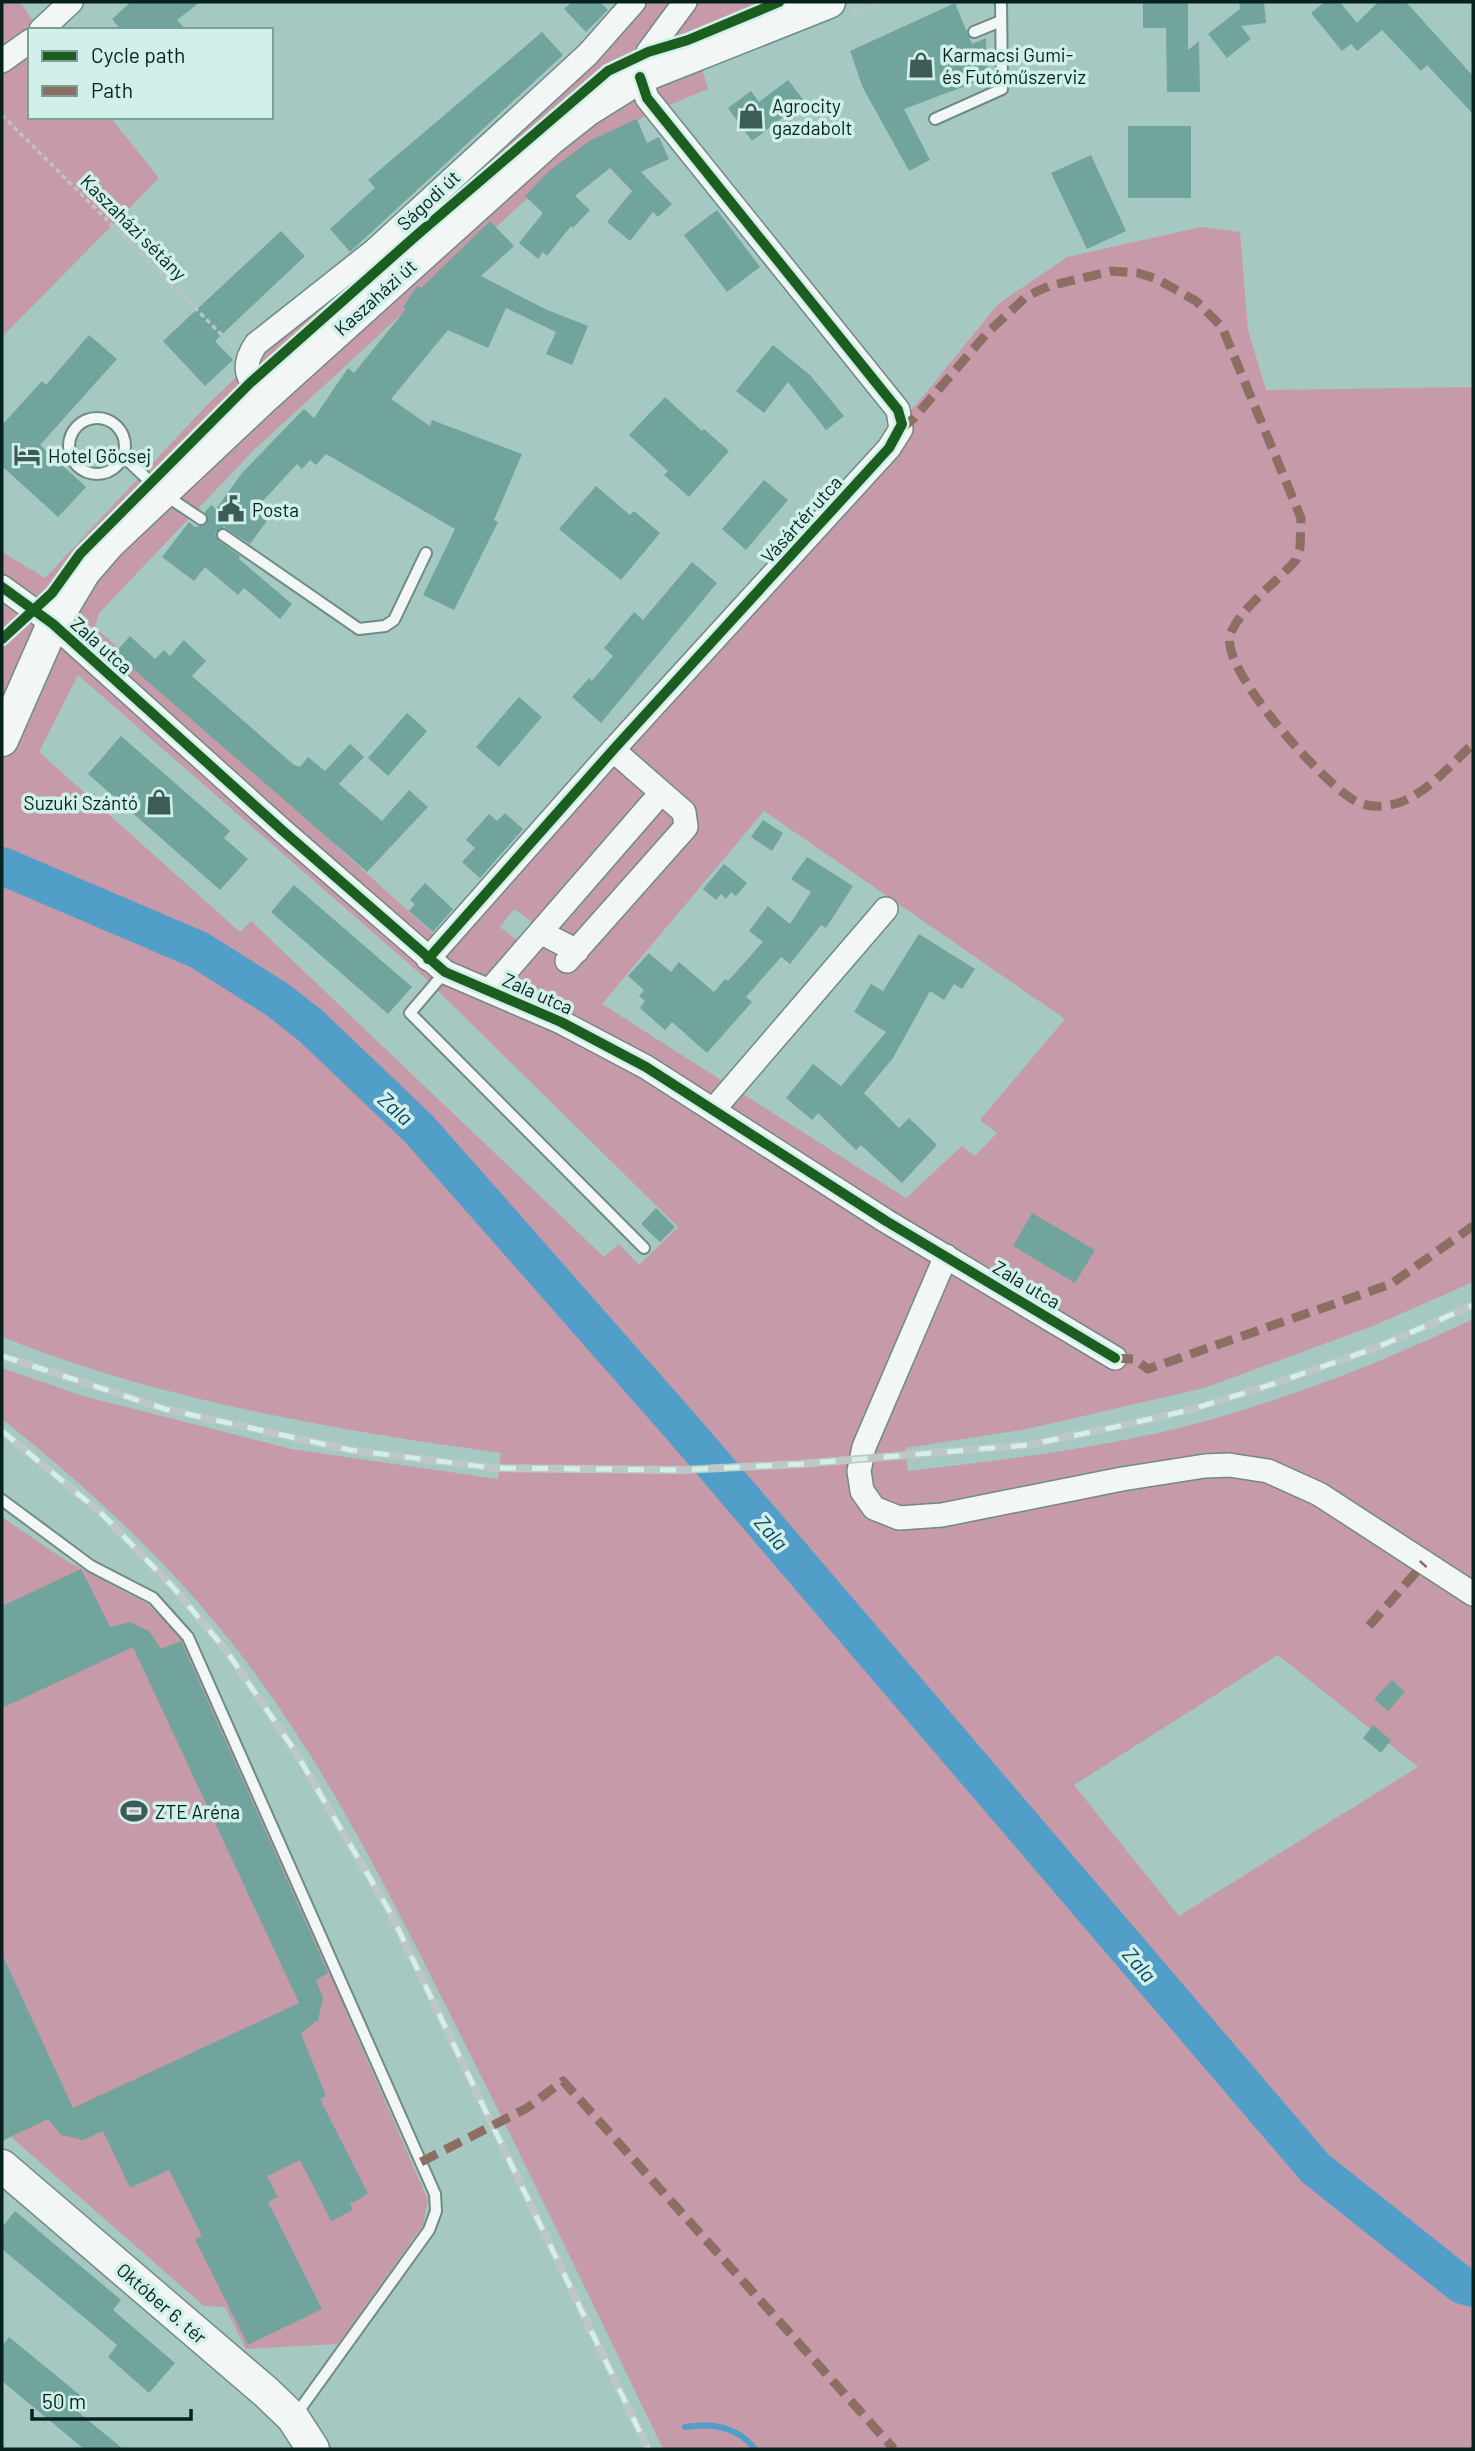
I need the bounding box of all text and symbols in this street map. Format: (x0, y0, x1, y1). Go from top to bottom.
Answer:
legend (28, 28, 273, 119)
text: Cycle path (91, 42, 185, 67)
place label: Karmacsi Gumi- és Futóműszerviz (942, 43, 1086, 88)
shop icon: Karmacsi Gumi- és Futóműszerviz (906, 50, 936, 80)
text: Path (91, 77, 133, 102)
place label: Agrocity gazdabolt (772, 94, 852, 139)
shop icon: Agrocity gazdabolt (736, 101, 766, 131)
street label: Ságodi út (392, 165, 464, 235)
street label: Kaszaházi sétány (76, 169, 192, 285)
street label: Kaszaházi út (329, 254, 421, 340)
hotel icon: Hotel Göcsej (12, 440, 42, 470)
place label: Hotel Göcsej (48, 444, 151, 467)
street label: Vásártér utca (756, 470, 846, 568)
public building icon: Posta (216, 494, 246, 524)
place label: Posta (252, 498, 299, 521)
street label: Zala utca (67, 612, 137, 678)
shop icon: Suzuki Szántó (144, 787, 174, 817)
place label: Suzuki Szántó (24, 791, 138, 814)
street label: Zala utca (499, 967, 577, 1019)
water label: Zala (373, 1086, 419, 1130)
street label: Zala utca (989, 1255, 1065, 1313)
water label: Zala (750, 1509, 794, 1555)
sports icon: ZTE Aréna (119, 1796, 149, 1826)
place label: ZTE Aréna (155, 1800, 240, 1823)
water label: Zala (1118, 1941, 1162, 1987)
street label: Október 6. tér (112, 2258, 212, 2348)
scale bar (32, 2378, 191, 2422)
text: 50 m (42, 2388, 86, 2413)

